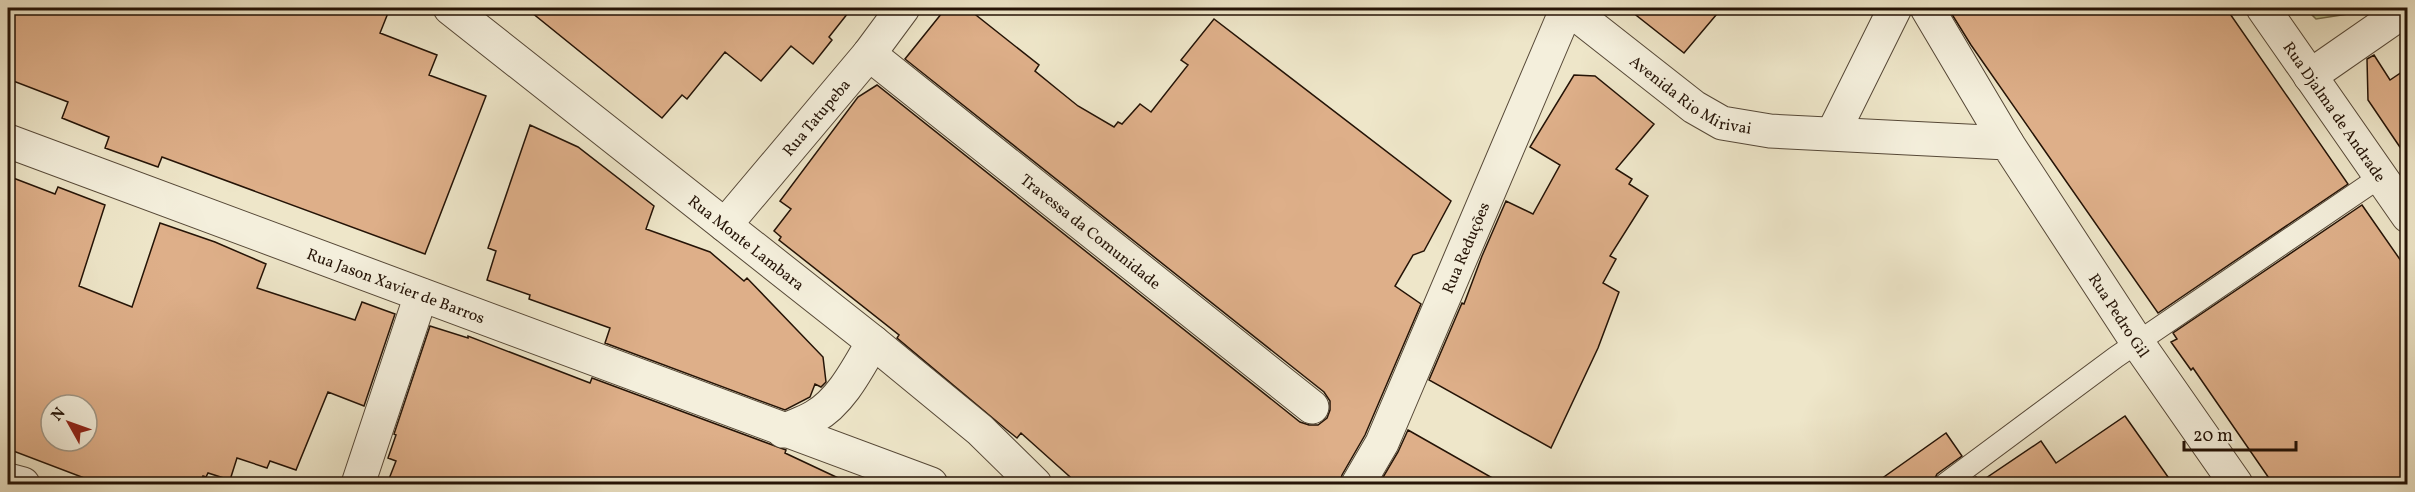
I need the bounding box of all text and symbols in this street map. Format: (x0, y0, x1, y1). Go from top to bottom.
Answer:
street label: Rua Djalma de Andrade (2277, 38, 2390, 187)
street label: Avenida Rio Mirivai (1624, 51, 1753, 141)
street label: Rua Tatupeba (778, 75, 856, 162)
street label: Travessa da Comunidade (1015, 170, 1165, 295)
street label: Rua Monte Lambara (683, 191, 808, 297)
street label: Rua Reduções (1438, 199, 1496, 297)
street label: Rua Jason Xavier de Barros (303, 244, 487, 330)
street label: Rua Pedro Gil (2082, 270, 2154, 363)
north arrow (39, 393, 99, 453)
text: N (47, 403, 71, 426)
scale bar (2184, 414, 2296, 452)
text: 20 m (2193, 424, 2233, 449)

